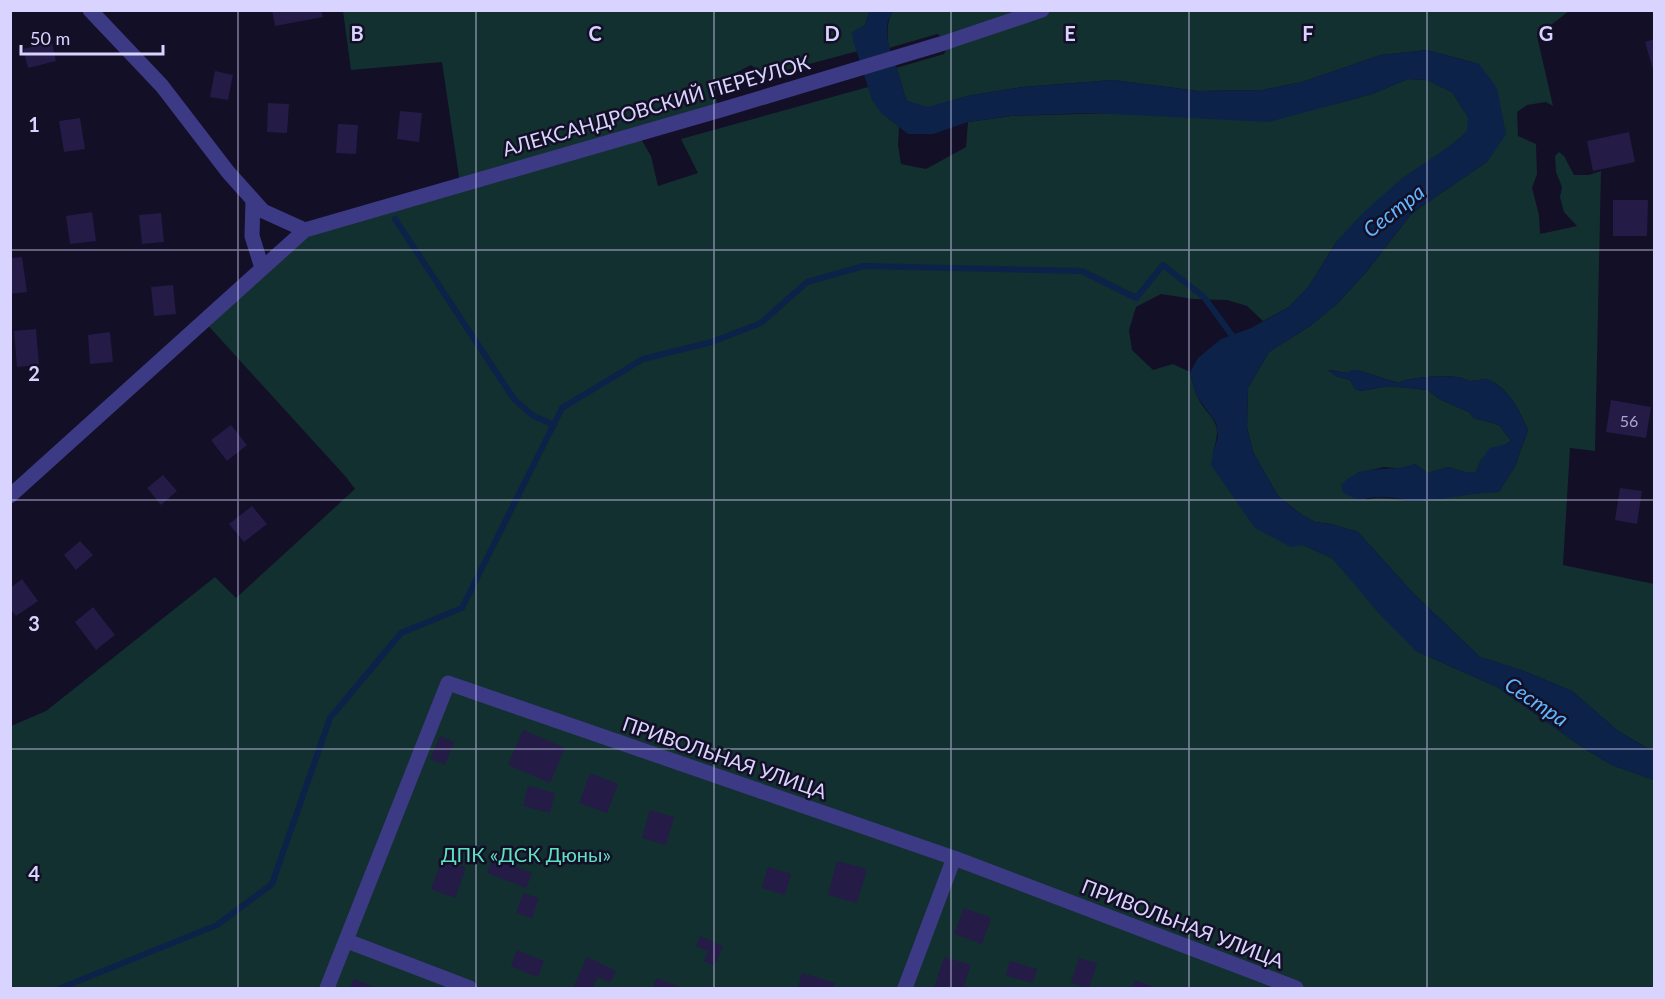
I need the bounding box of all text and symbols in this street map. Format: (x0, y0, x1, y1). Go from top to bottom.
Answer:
scale bar (21, 18, 164, 56)
text: B (350, 21, 364, 45)
text: C (588, 21, 602, 45)
text: D (824, 21, 840, 45)
text: E (1064, 21, 1076, 45)
text: F (1302, 21, 1314, 45)
text: G (1539, 21, 1553, 45)
text: 50 m (30, 27, 70, 49)
street label: АЛЕКСАНДРОВСКИЙ ПЕРЕУЛОК (499, 49, 813, 160)
text: 1 (28, 112, 40, 136)
water label: Сестра (1357, 178, 1429, 242)
text: 2 (28, 361, 40, 385)
house number: 56 (1620, 411, 1638, 430)
text: 3 (28, 611, 40, 635)
water label: Сестра (1501, 671, 1573, 731)
street label: ПРИВОЛЬНАЯ УЛИЦА (620, 711, 831, 803)
park label: ДПК «ДСК Дюны» (441, 842, 611, 866)
text: 4 (28, 861, 40, 885)
street label: ПРИВОЛЬНАЯ УЛИЦА (1079, 873, 1288, 973)

